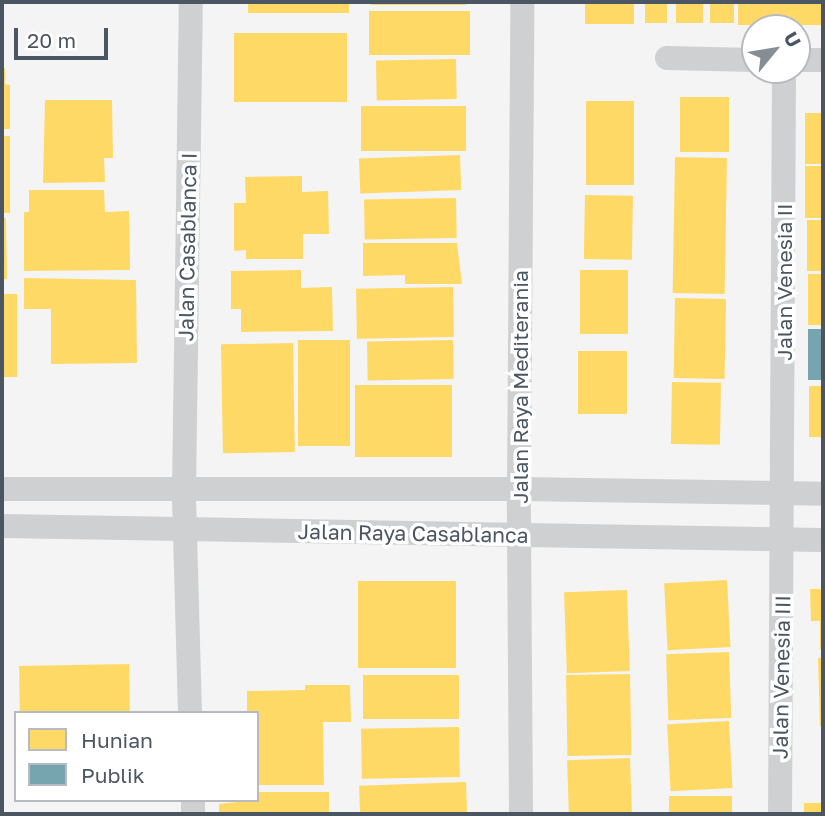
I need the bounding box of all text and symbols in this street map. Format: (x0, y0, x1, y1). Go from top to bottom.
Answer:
scale bar (18, 14, 112, 58)
north arrow (741, 14, 811, 84)
text: 20 m (27, 27, 76, 53)
text: U (779, 27, 806, 51)
street label: Jalan Casablanca I (173, 152, 201, 342)
street label: Jalan Venesia II (771, 203, 797, 361)
street label: Jalan Raya Mediterania (507, 270, 533, 504)
street label: Jalan Raya Casablanca (297, 518, 529, 548)
street label: Jalan Venesia III (767, 595, 795, 759)
legend (14, 711, 259, 802)
text: Hunian (81, 727, 153, 753)
text: Publik (81, 762, 145, 788)

